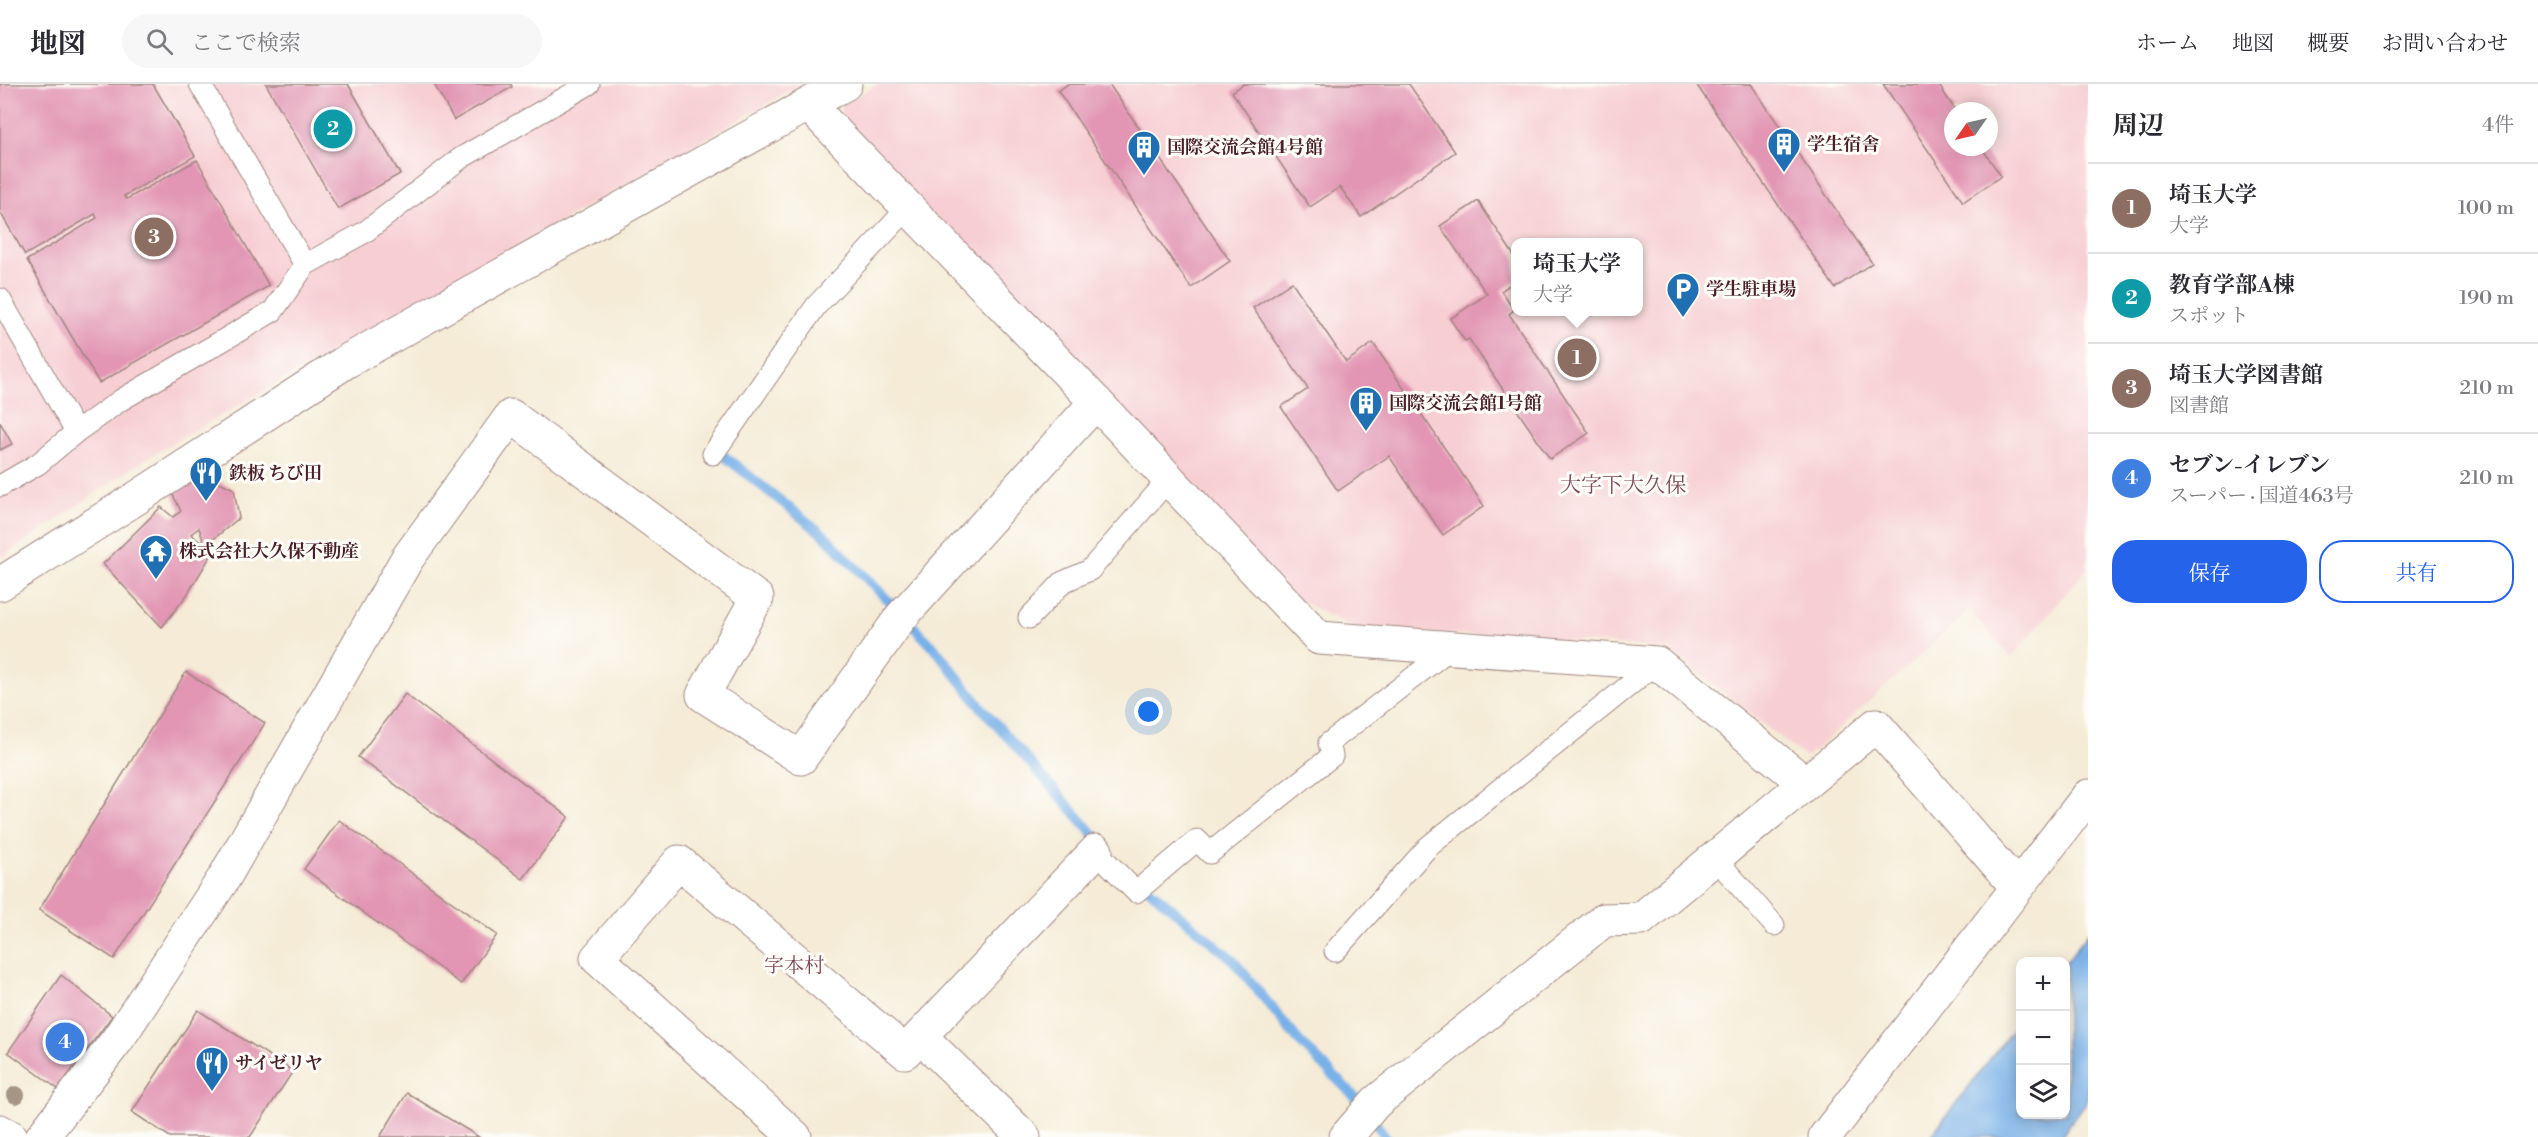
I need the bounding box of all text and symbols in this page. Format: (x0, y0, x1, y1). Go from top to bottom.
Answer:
search box (122, 14, 542, 68)
icon: search (143, 25, 176, 58)
text: 地図 (30, 27, 86, 62)
text: ここで検索 (191, 30, 301, 57)
text: ホーム (2136, 31, 2199, 57)
text: 地図 (2232, 31, 2274, 57)
text: 概要 (2307, 31, 2349, 57)
text: お問い合わせ (2382, 31, 2508, 57)
north arrow (1944, 102, 1998, 156)
pin: 2 (314, 106, 352, 152)
text: 周辺 (2112, 110, 2164, 142)
text: 4件 (2482, 113, 2514, 138)
building icon: 学生宿舎 (1766, 126, 1802, 173)
building icon: 国際交流会館4号館 (1126, 129, 1162, 176)
place label: 学生宿舎 (1807, 133, 1879, 156)
place label: 国際交流会館4号館 (1167, 136, 1323, 159)
text: 埼玉大学 (2169, 182, 2257, 209)
text: 1 (2127, 196, 2136, 221)
text: 100 m (2458, 196, 2514, 221)
pin: 3 (134, 214, 174, 260)
text: 大学 (2169, 214, 2209, 239)
popup (1511, 238, 1643, 316)
text: 埼玉大学 (1533, 251, 1621, 278)
parking icon: 学生駐車場 (1665, 271, 1701, 318)
text: 教育学部A棟 (2169, 272, 2295, 299)
place label: 学生駐車場 (1706, 278, 1796, 301)
text: 大学 (1533, 283, 1573, 308)
text: 2 (2125, 286, 2138, 311)
text: 190 m (2459, 286, 2514, 311)
text: スポット (2169, 304, 2249, 329)
pin: 1 (1558, 336, 1596, 380)
text: 埼玉大学図書館 (2169, 362, 2323, 389)
text: 3 (2125, 376, 2138, 401)
text: 210 m (2459, 376, 2514, 401)
building icon: 国際交流会館1号館 (1348, 385, 1384, 432)
place label: 国際交流会館1号館 (1389, 392, 1542, 415)
text: 図書館 (2169, 394, 2229, 419)
text: セブン-イレブン (2169, 452, 2330, 479)
restaurant icon: 鉄板 ちび田 (188, 455, 224, 502)
place label: 鉄板 ちび田 (229, 462, 322, 485)
text: 4 (2125, 466, 2138, 491)
text: 210 m (2459, 466, 2514, 491)
district label: 大字下大久保 (1560, 473, 1686, 499)
text: スーパー · 国道463号 (2169, 484, 2354, 509)
temple icon: 株式会社大久保不動産 (138, 533, 174, 580)
place label: 株式会社大久保不動産 (179, 540, 359, 563)
button: 保存 (2112, 540, 2307, 603)
button: 共有 (2319, 540, 2514, 603)
your location (1134, 697, 1163, 726)
district label: 字本村 (764, 954, 824, 979)
map controls (2016, 957, 2070, 1119)
button: + (2016, 957, 2070, 1011)
button: − (2016, 1011, 2070, 1065)
pin: 4 (46, 1020, 84, 1064)
restaurant icon: サイゼリヤ (194, 1045, 230, 1092)
place label: サイゼリヤ (235, 1052, 323, 1075)
button: layers (2016, 1065, 2070, 1119)

